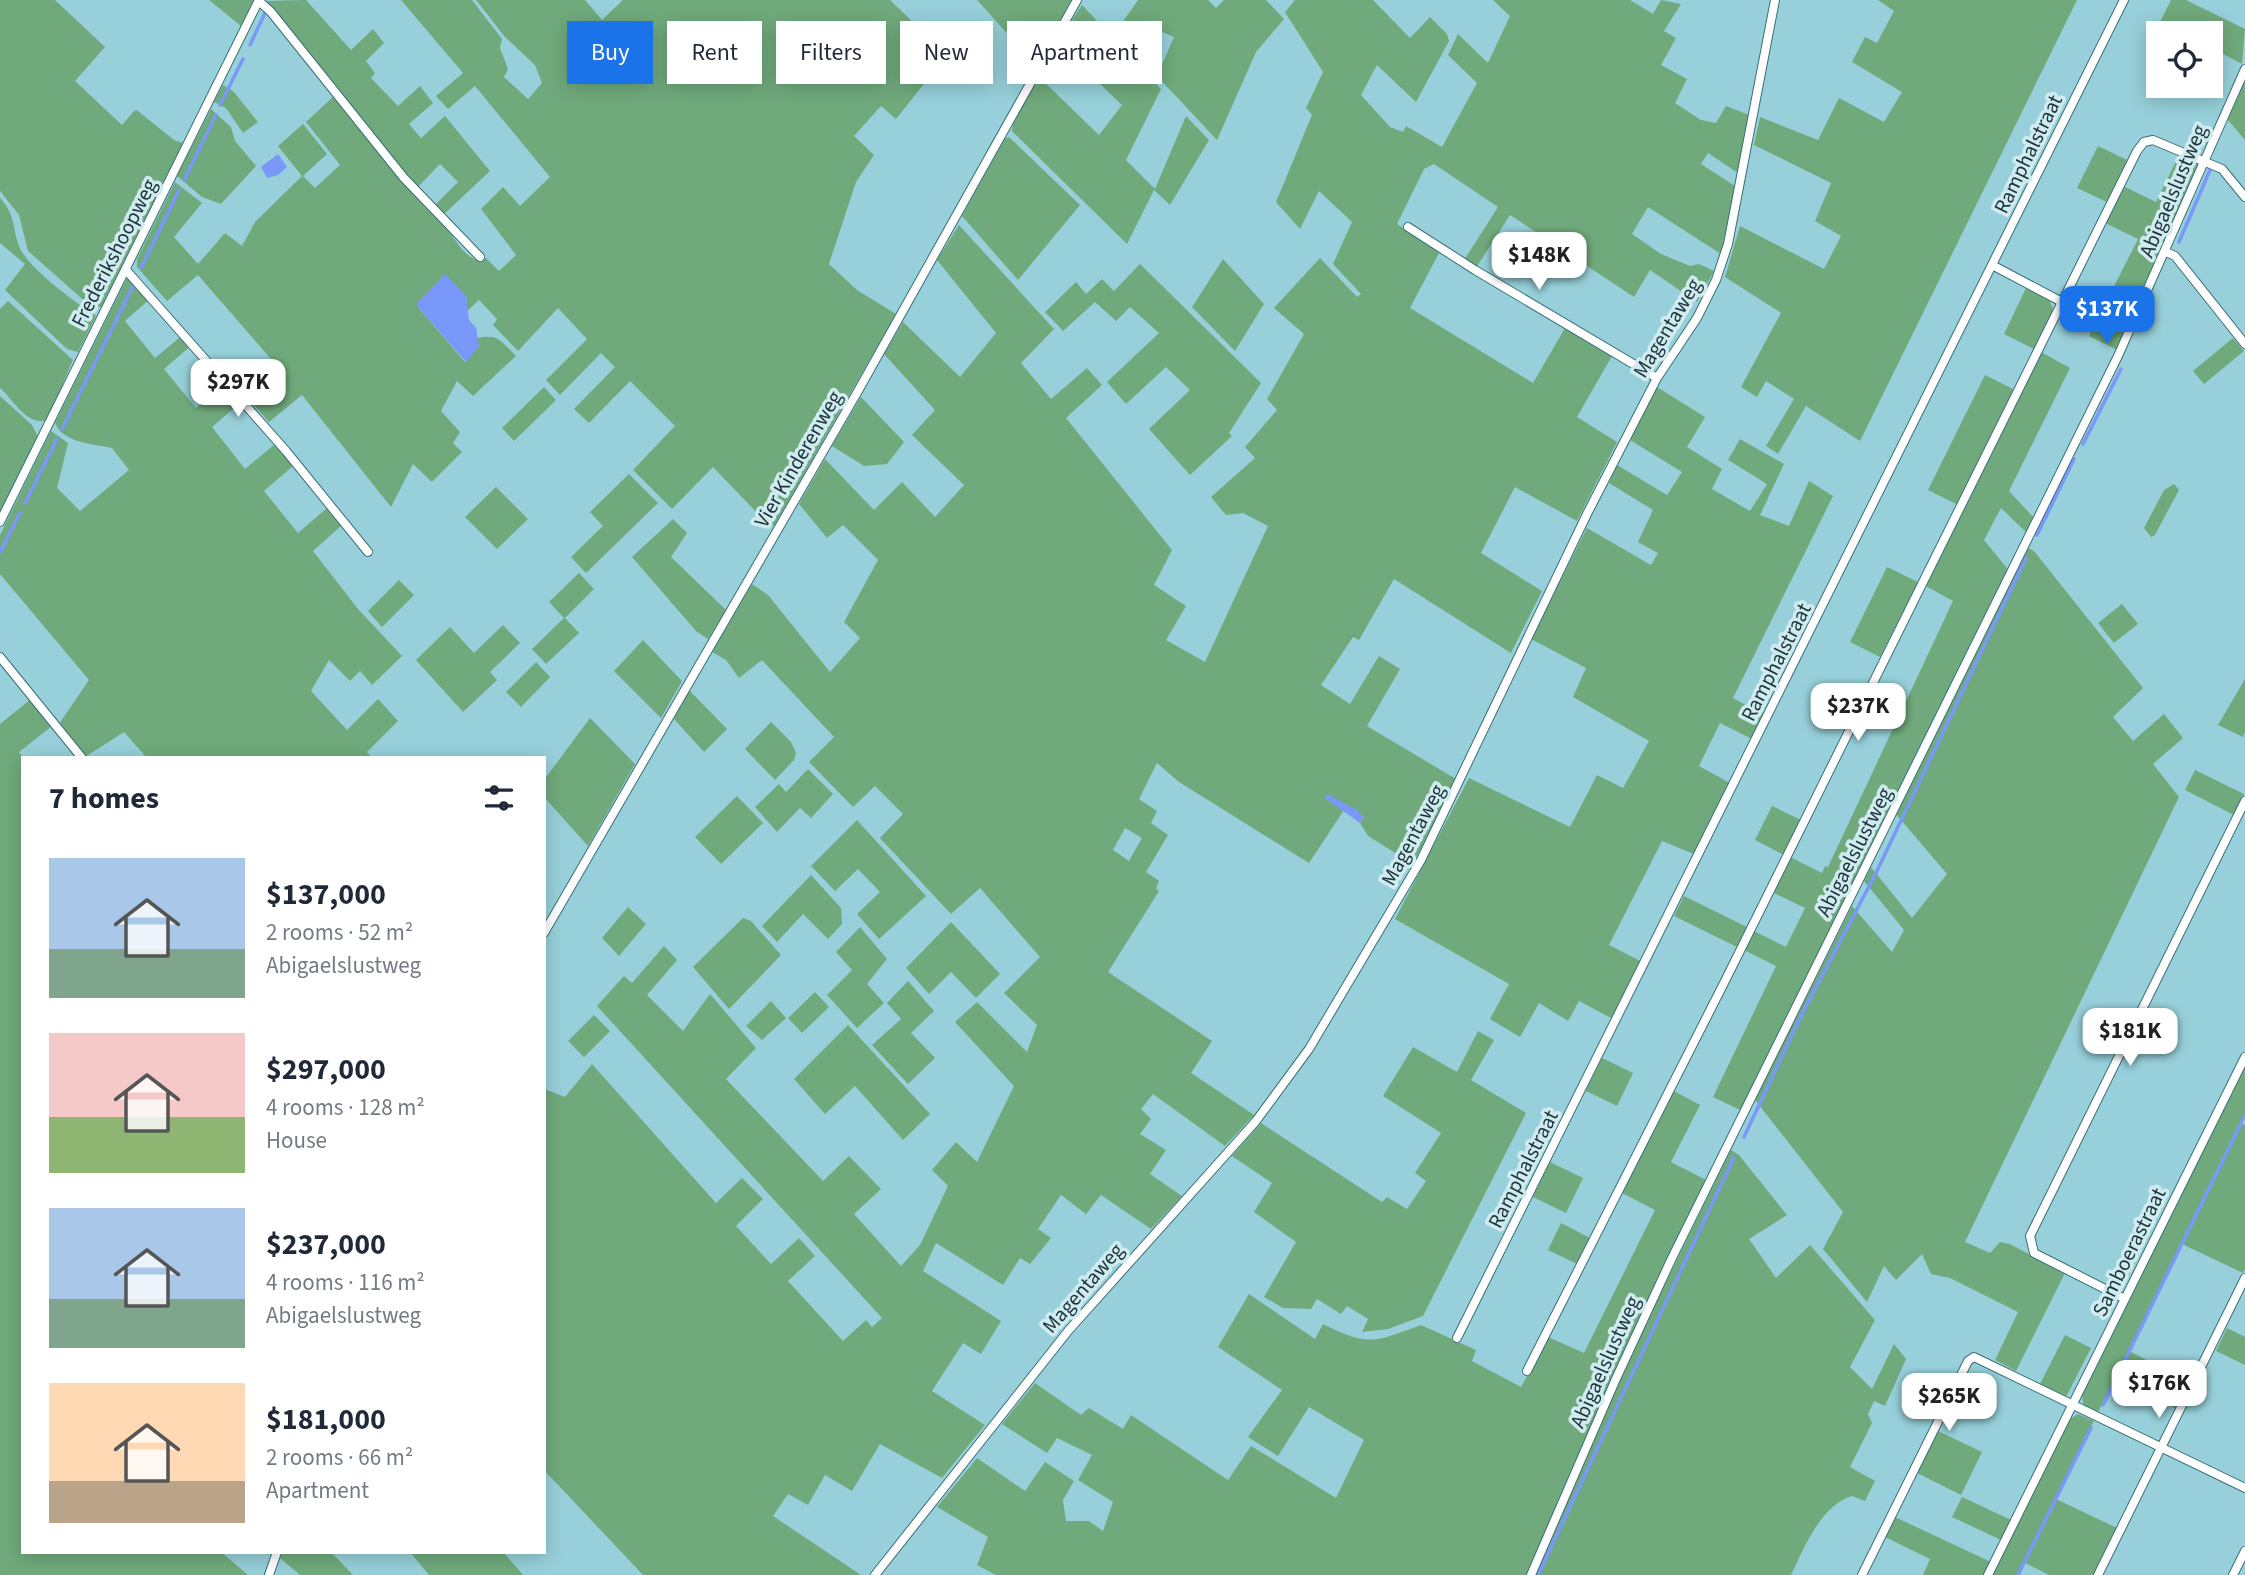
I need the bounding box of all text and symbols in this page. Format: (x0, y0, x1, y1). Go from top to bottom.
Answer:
chip: Buy (567, 21, 653, 84)
chip: Rent (667, 21, 762, 84)
chip: Filters (776, 21, 886, 84)
chip: New (900, 21, 993, 84)
chip: Apartment (1007, 21, 1162, 84)
map controls (2146, 21, 2223, 98)
button: locate (2146, 21, 2223, 98)
street label: Ramphalstraat (1986, 89, 2070, 219)
street label: Abigaelslustweg (2132, 120, 2215, 262)
street label: Frederikshoopweg (64, 173, 164, 332)
pin: $148K (1490, 232, 1588, 292)
text: $148K (1508, 238, 1570, 271)
street label: Magentaweg (1626, 272, 1709, 383)
pin: $137K (2058, 286, 2156, 346)
text: $137K (2076, 292, 2138, 325)
pin: $297K (189, 360, 287, 419)
text: $297K (207, 365, 269, 398)
street label: Vier Kinderenweg (747, 385, 850, 533)
street label: Ramphalstraat (1733, 598, 1819, 726)
pin: $237K (1809, 684, 1907, 743)
text: $237K (1827, 689, 1889, 722)
text: 7 homes (49, 777, 159, 820)
icon: filters (480, 779, 518, 817)
street label: Magentaweg (1374, 779, 1453, 891)
street label: Abigaelslustweg (1808, 782, 1900, 922)
text: $137,000 (266, 873, 386, 916)
icon: home (105, 886, 189, 970)
text: 2 rooms · 52 m² (266, 916, 413, 949)
text: Abigaelslustweg (266, 949, 421, 982)
pin: $181K (2081, 1009, 2179, 1068)
text: $181K (2099, 1014, 2161, 1047)
text: $297,000 (266, 1048, 386, 1091)
icon: home (105, 1061, 189, 1145)
text: 4 rooms · 128 m² (266, 1091, 425, 1124)
street label: Ramphalstraat (1480, 1105, 1566, 1233)
text: House (266, 1124, 327, 1157)
street label: Samboerastraat (2085, 1182, 2173, 1322)
text: $237,000 (266, 1223, 386, 1266)
icon: home (105, 1236, 189, 1320)
street label: Magentaweg (1035, 1236, 1131, 1340)
text: 4 rooms · 116 m² (266, 1266, 425, 1299)
street label: Abigaelslustweg (1562, 1291, 1648, 1433)
text: Abigaelslustweg (266, 1299, 421, 1332)
pin: $176K (2110, 1360, 2208, 1420)
text: $176K (2128, 1366, 2190, 1399)
pin: $265K (1900, 1374, 1998, 1433)
text: $265K (1918, 1379, 1980, 1412)
text: $181,000 (266, 1398, 386, 1441)
icon: home (105, 1411, 189, 1495)
text: 2 rooms · 66 m² (266, 1441, 413, 1474)
text: Apartment (266, 1474, 369, 1507)

